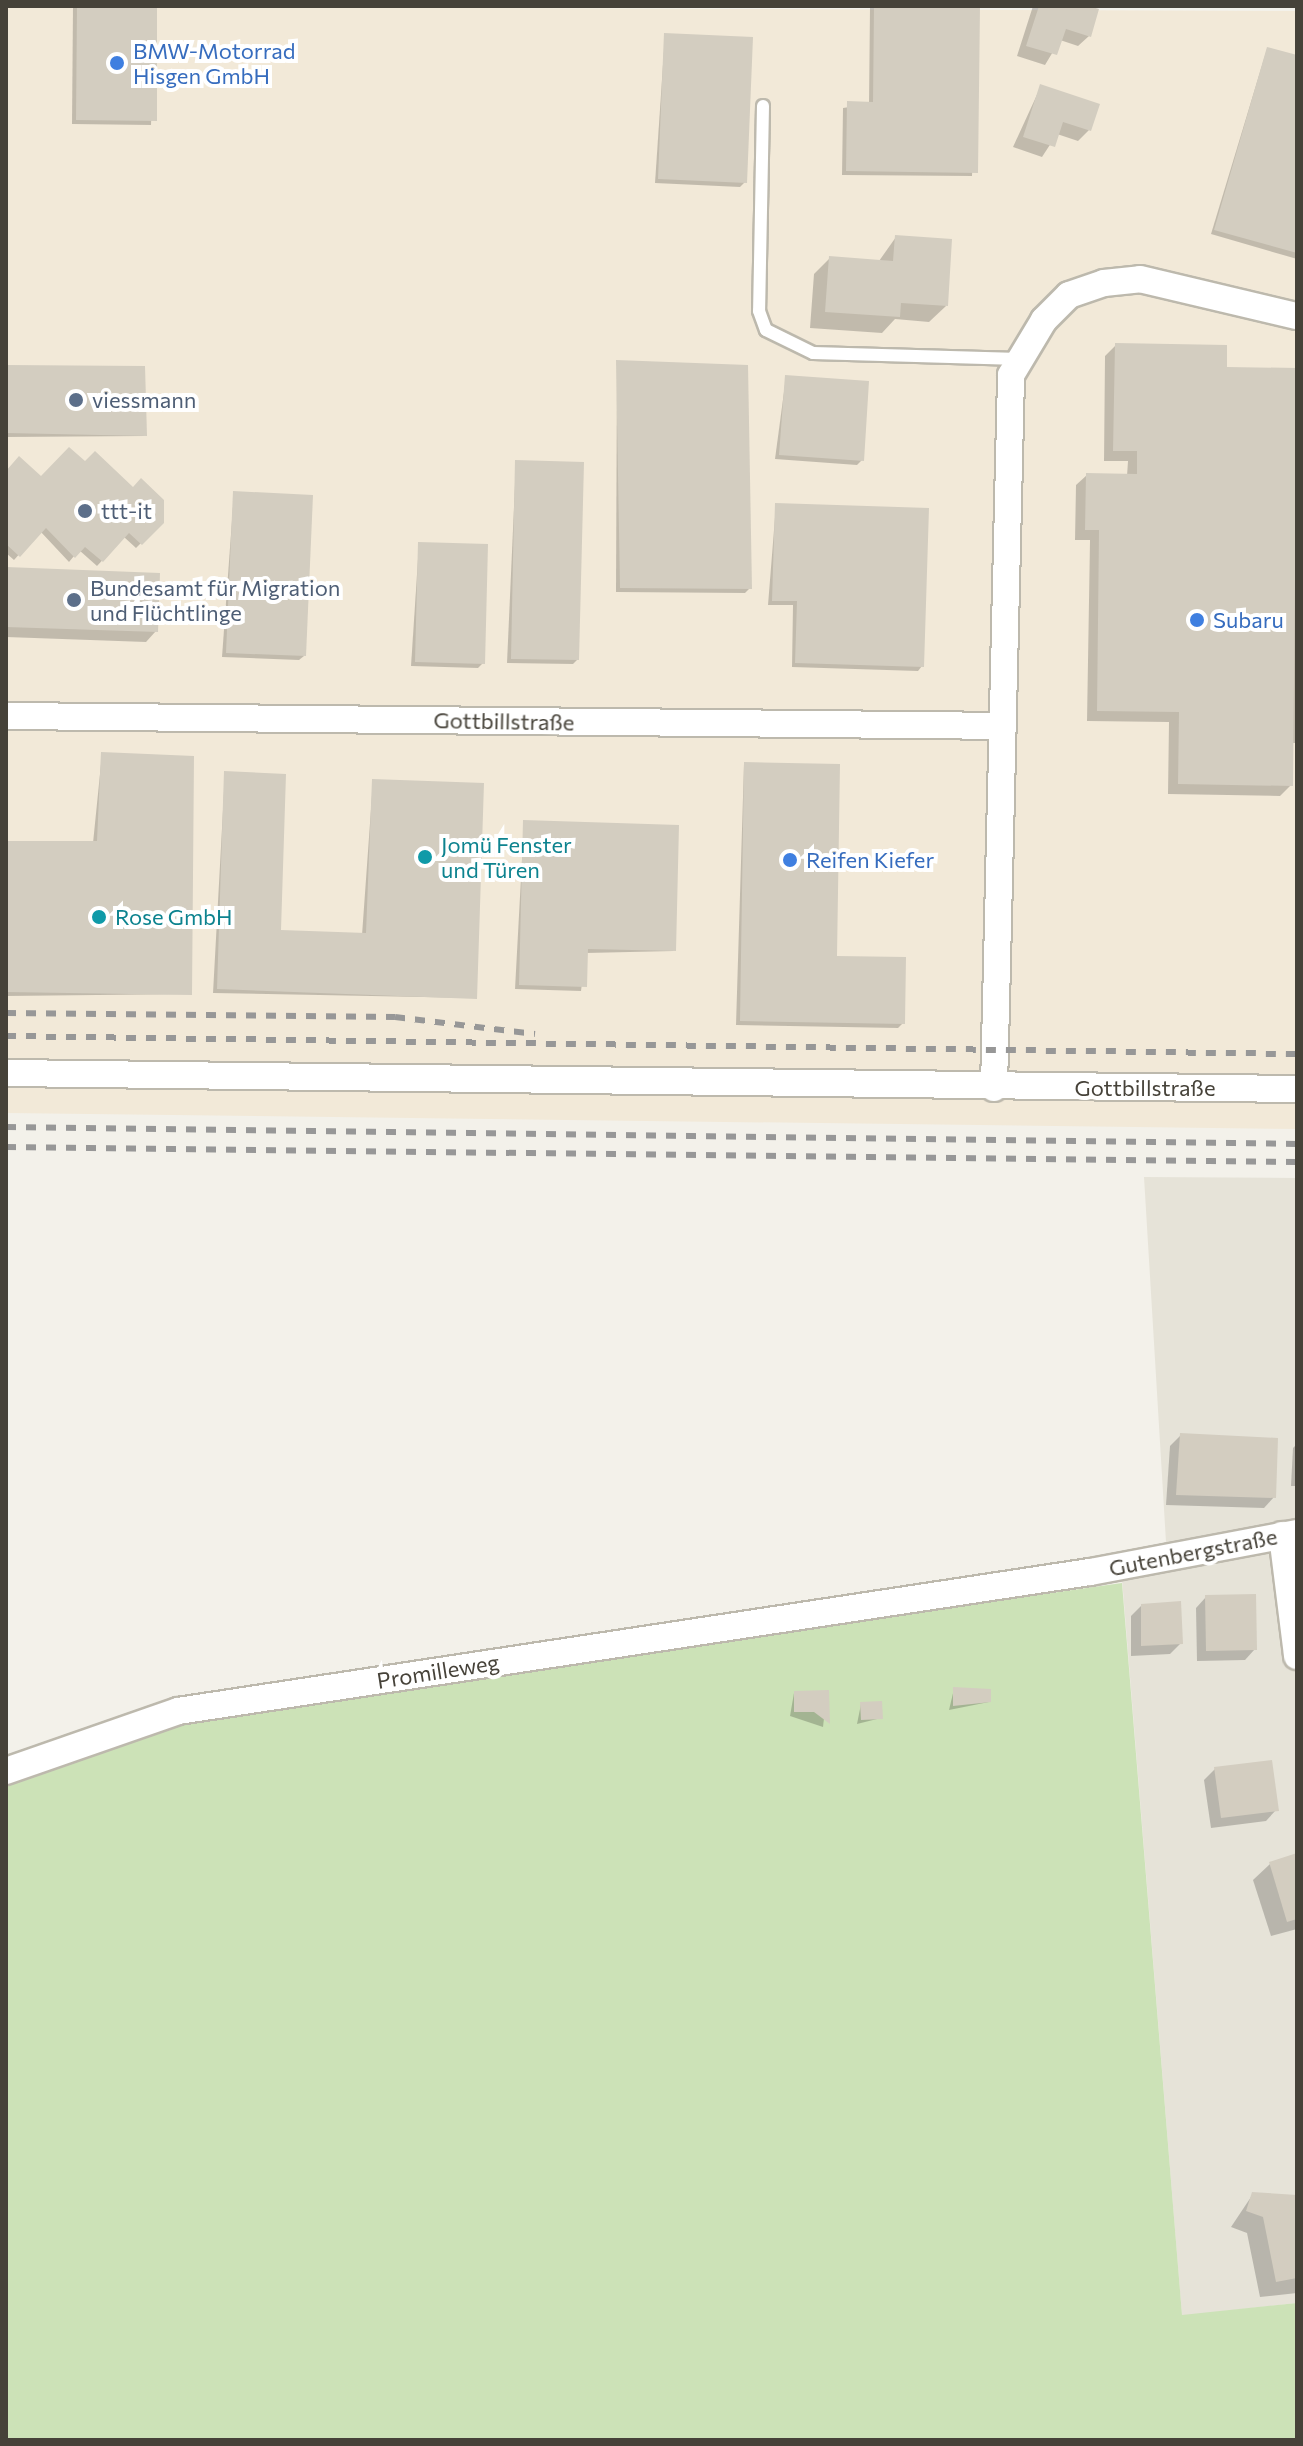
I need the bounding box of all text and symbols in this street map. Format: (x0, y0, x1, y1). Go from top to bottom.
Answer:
place label: BMW-Motorrad Hisgen GmbH (133, 37, 295, 88)
marker: BMW-Motorrad Hisgen GmbH (108, 54, 126, 72)
place label: viessmann (92, 387, 196, 413)
marker: viessmann (67, 391, 85, 409)
place label: ttt-it (101, 498, 152, 524)
marker: ttt-it (76, 502, 94, 520)
place label: Bundesamt für Migration und Flüchtlinge (90, 574, 340, 626)
marker: Bundesamt für Migration und Flüchtlinge (65, 591, 83, 609)
place label: Subaru (1213, 607, 1284, 633)
marker: Subaru (1188, 611, 1206, 629)
street label: Gottbillstraße (433, 707, 575, 735)
place label: Jomü Fenster und Türen (441, 831, 572, 882)
place label: Reifen Kiefer (806, 847, 934, 873)
marker: Jomü Fenster und Türen (416, 848, 434, 866)
marker: Reifen Kiefer (781, 851, 799, 869)
place label: Rose GmbH (115, 904, 233, 930)
marker: Rose GmbH (90, 908, 108, 926)
street label: Gottbillstraße (1075, 1075, 1215, 1101)
street label: Gutenbergstraße (1107, 1523, 1279, 1581)
street label: Promilleweg (375, 1648, 501, 1694)

